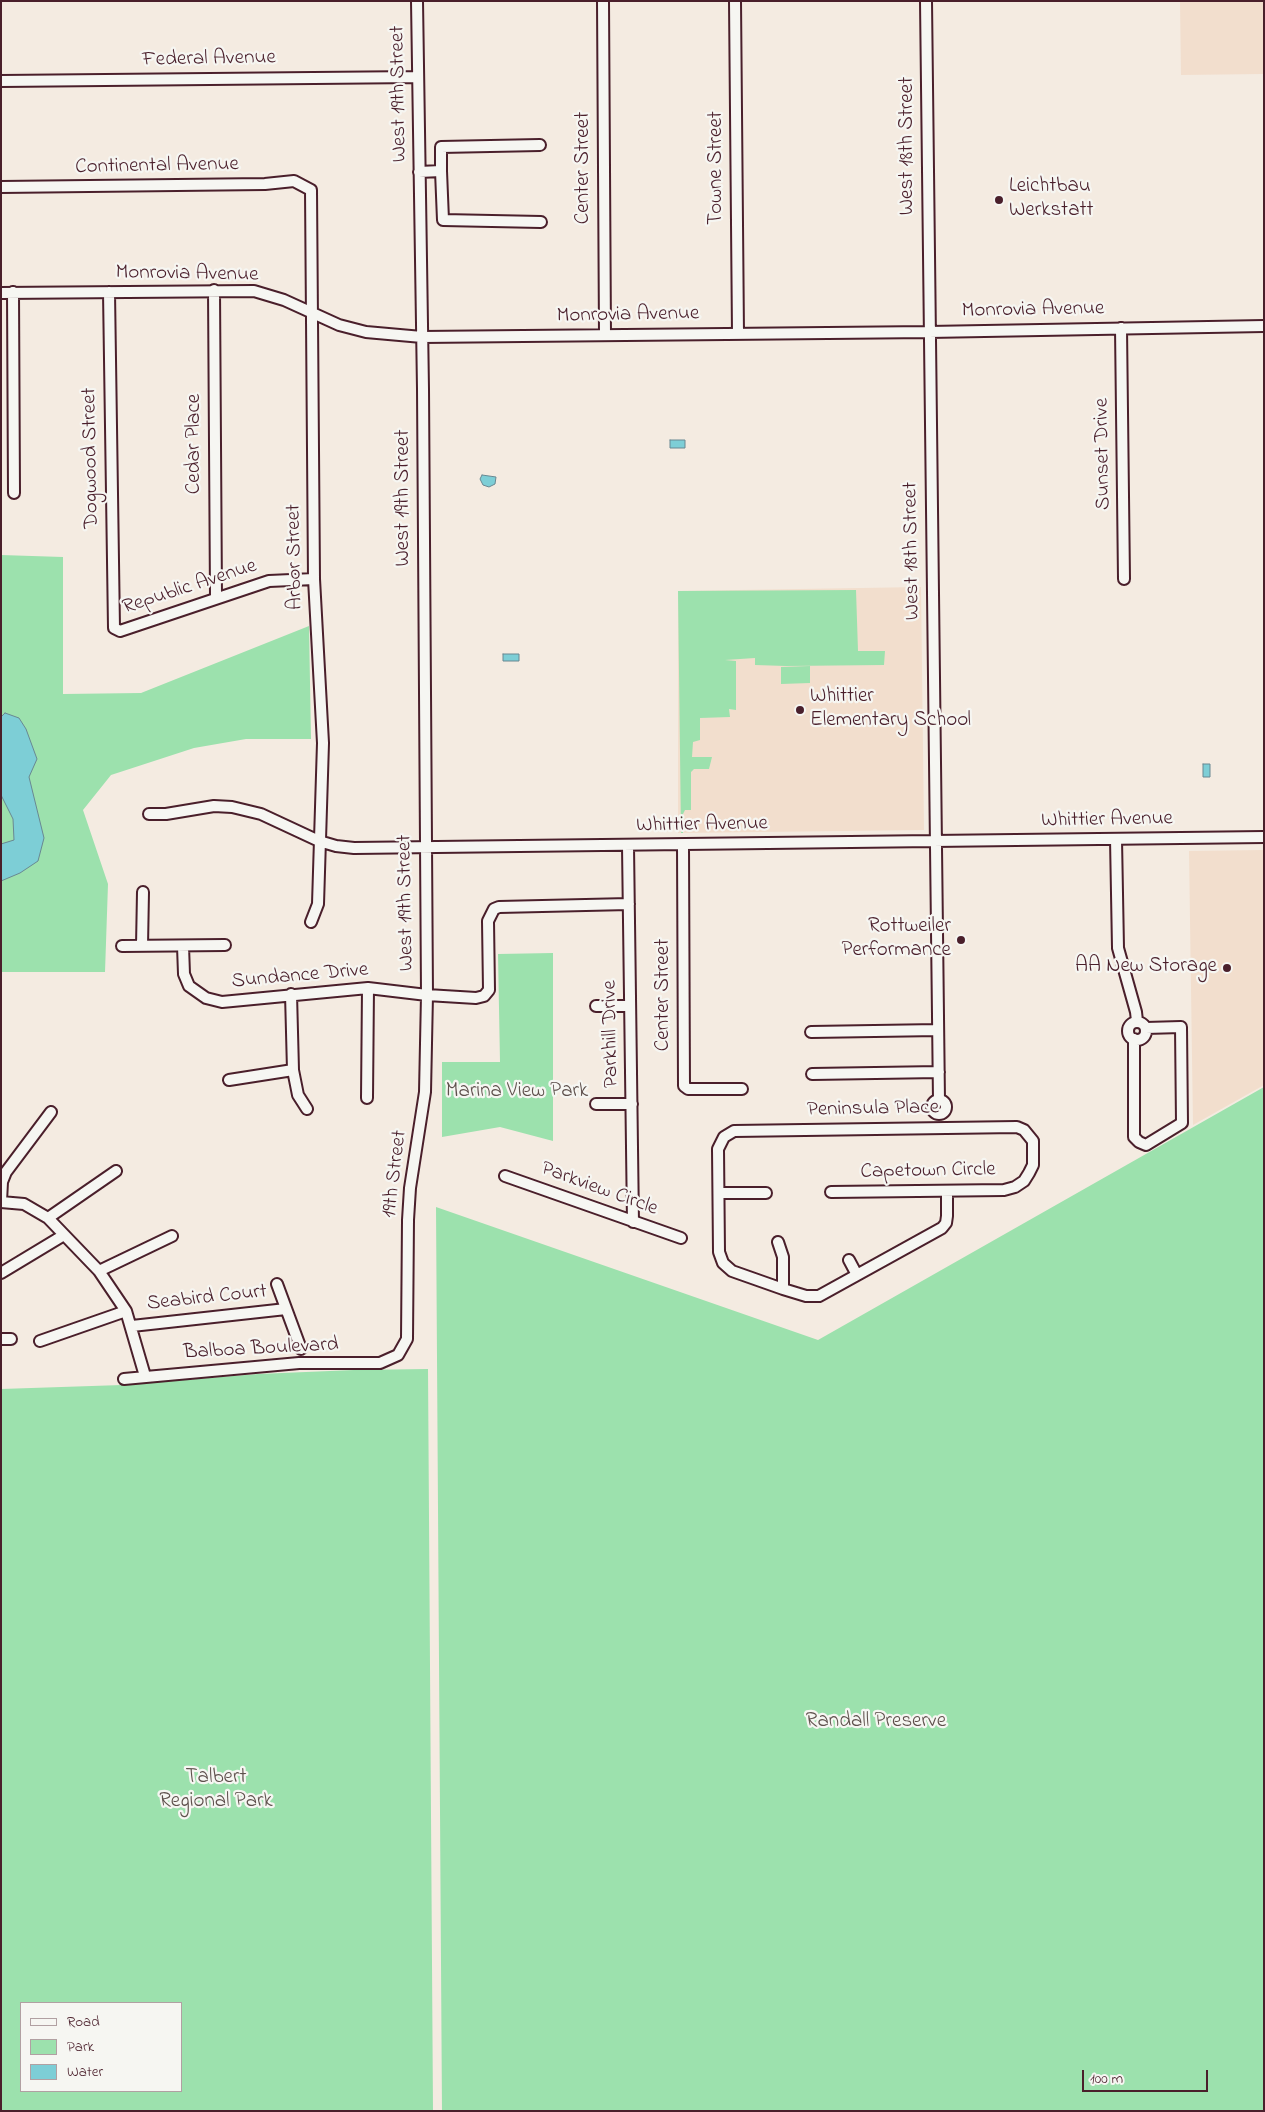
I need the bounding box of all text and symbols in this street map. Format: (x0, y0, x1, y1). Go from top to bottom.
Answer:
street label: West 19th Street (386, 25, 414, 163)
street label: Federal Avenue (142, 46, 276, 74)
street label: West 18th Street (896, 77, 922, 215)
street label: Towne Street (705, 111, 731, 225)
street label: Center Street (572, 112, 598, 224)
street label: Continental Avenue (75, 153, 239, 181)
place label: Leichtbau Werkstatt (1009, 175, 1094, 225)
marker: Leichtbau Werkstatt (993, 194, 1005, 206)
street label: Monrovia Avenue (115, 261, 259, 289)
street label: Monrovia Avenue (961, 297, 1105, 325)
street label: Monrovia Avenue (556, 302, 700, 330)
street label: Dogwood Street (78, 387, 106, 529)
street label: Cedar Place (183, 394, 209, 494)
street label: Sunset Drive (1090, 398, 1118, 510)
street label: West 19th Street (392, 430, 418, 566)
street label: West 18th Street (899, 482, 927, 620)
street label: Arbor Street (282, 504, 310, 610)
street label: Republic Avenue (120, 554, 260, 622)
place label: Whittier Elementary School (810, 685, 971, 735)
marker: Whittier Elementary School (794, 704, 806, 716)
street label: Whittier Avenue (1041, 807, 1173, 835)
street label: Whittier Avenue (636, 812, 768, 840)
street label: West 19th Street (393, 834, 421, 972)
place label: Rottweiler Performance (842, 915, 951, 965)
marker: Rottweiler Performance (955, 934, 967, 946)
street label: Center Street (652, 939, 678, 1051)
place label: AA New Storage (1075, 955, 1217, 981)
street label: Sundance Drive (231, 958, 369, 996)
marker: AA New Storage (1221, 962, 1233, 974)
street label: Parkhill Drive (598, 980, 626, 1088)
park label: Marina View Park (446, 1080, 588, 1106)
street label: Peninsula Place (807, 1096, 939, 1124)
street label: 19th Street (378, 1129, 414, 1219)
street label: Parkview Circle (537, 1157, 661, 1223)
street label: Capetown Circle (860, 1158, 996, 1186)
street label: Seabird Court (146, 1280, 268, 1318)
street label: Balboa Boulevard (183, 1333, 339, 1367)
park label: Randall Preserve (806, 1710, 946, 1736)
park label: Talbert Regional Park (159, 1766, 273, 1816)
legend (20, 2002, 182, 2092)
text: Road (67, 2011, 100, 2033)
text: Park (67, 2036, 94, 2058)
scale bar (1085, 2060, 1211, 2092)
text: Water (67, 2061, 103, 2083)
text: 100 m (1090, 2068, 1123, 2090)

